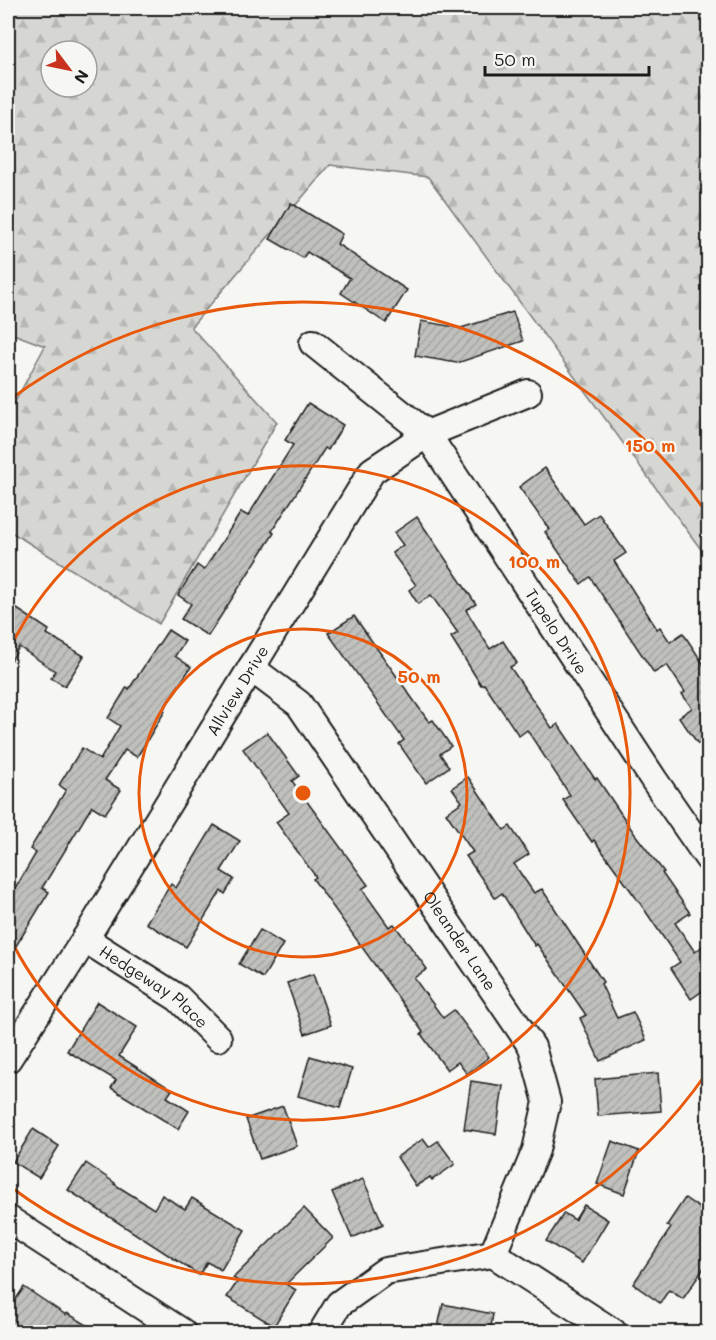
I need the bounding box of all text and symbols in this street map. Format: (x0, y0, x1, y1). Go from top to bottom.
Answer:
north arrow (39, 39, 99, 99)
scale bar (485, 39, 648, 77)
text: 50 m (494, 47, 536, 71)
text: N (70, 66, 94, 88)
text: 150 m (625, 433, 675, 457)
text: 100 m (508, 549, 560, 573)
street label: Tupelo Drive (521, 584, 593, 678)
street label: Allview Drive (201, 641, 273, 739)
text: 50 m (398, 664, 440, 688)
centre of rings (293, 783, 313, 803)
street label: Oleander Lane (419, 886, 501, 994)
street label: Hedgeway Place (96, 940, 213, 1032)

